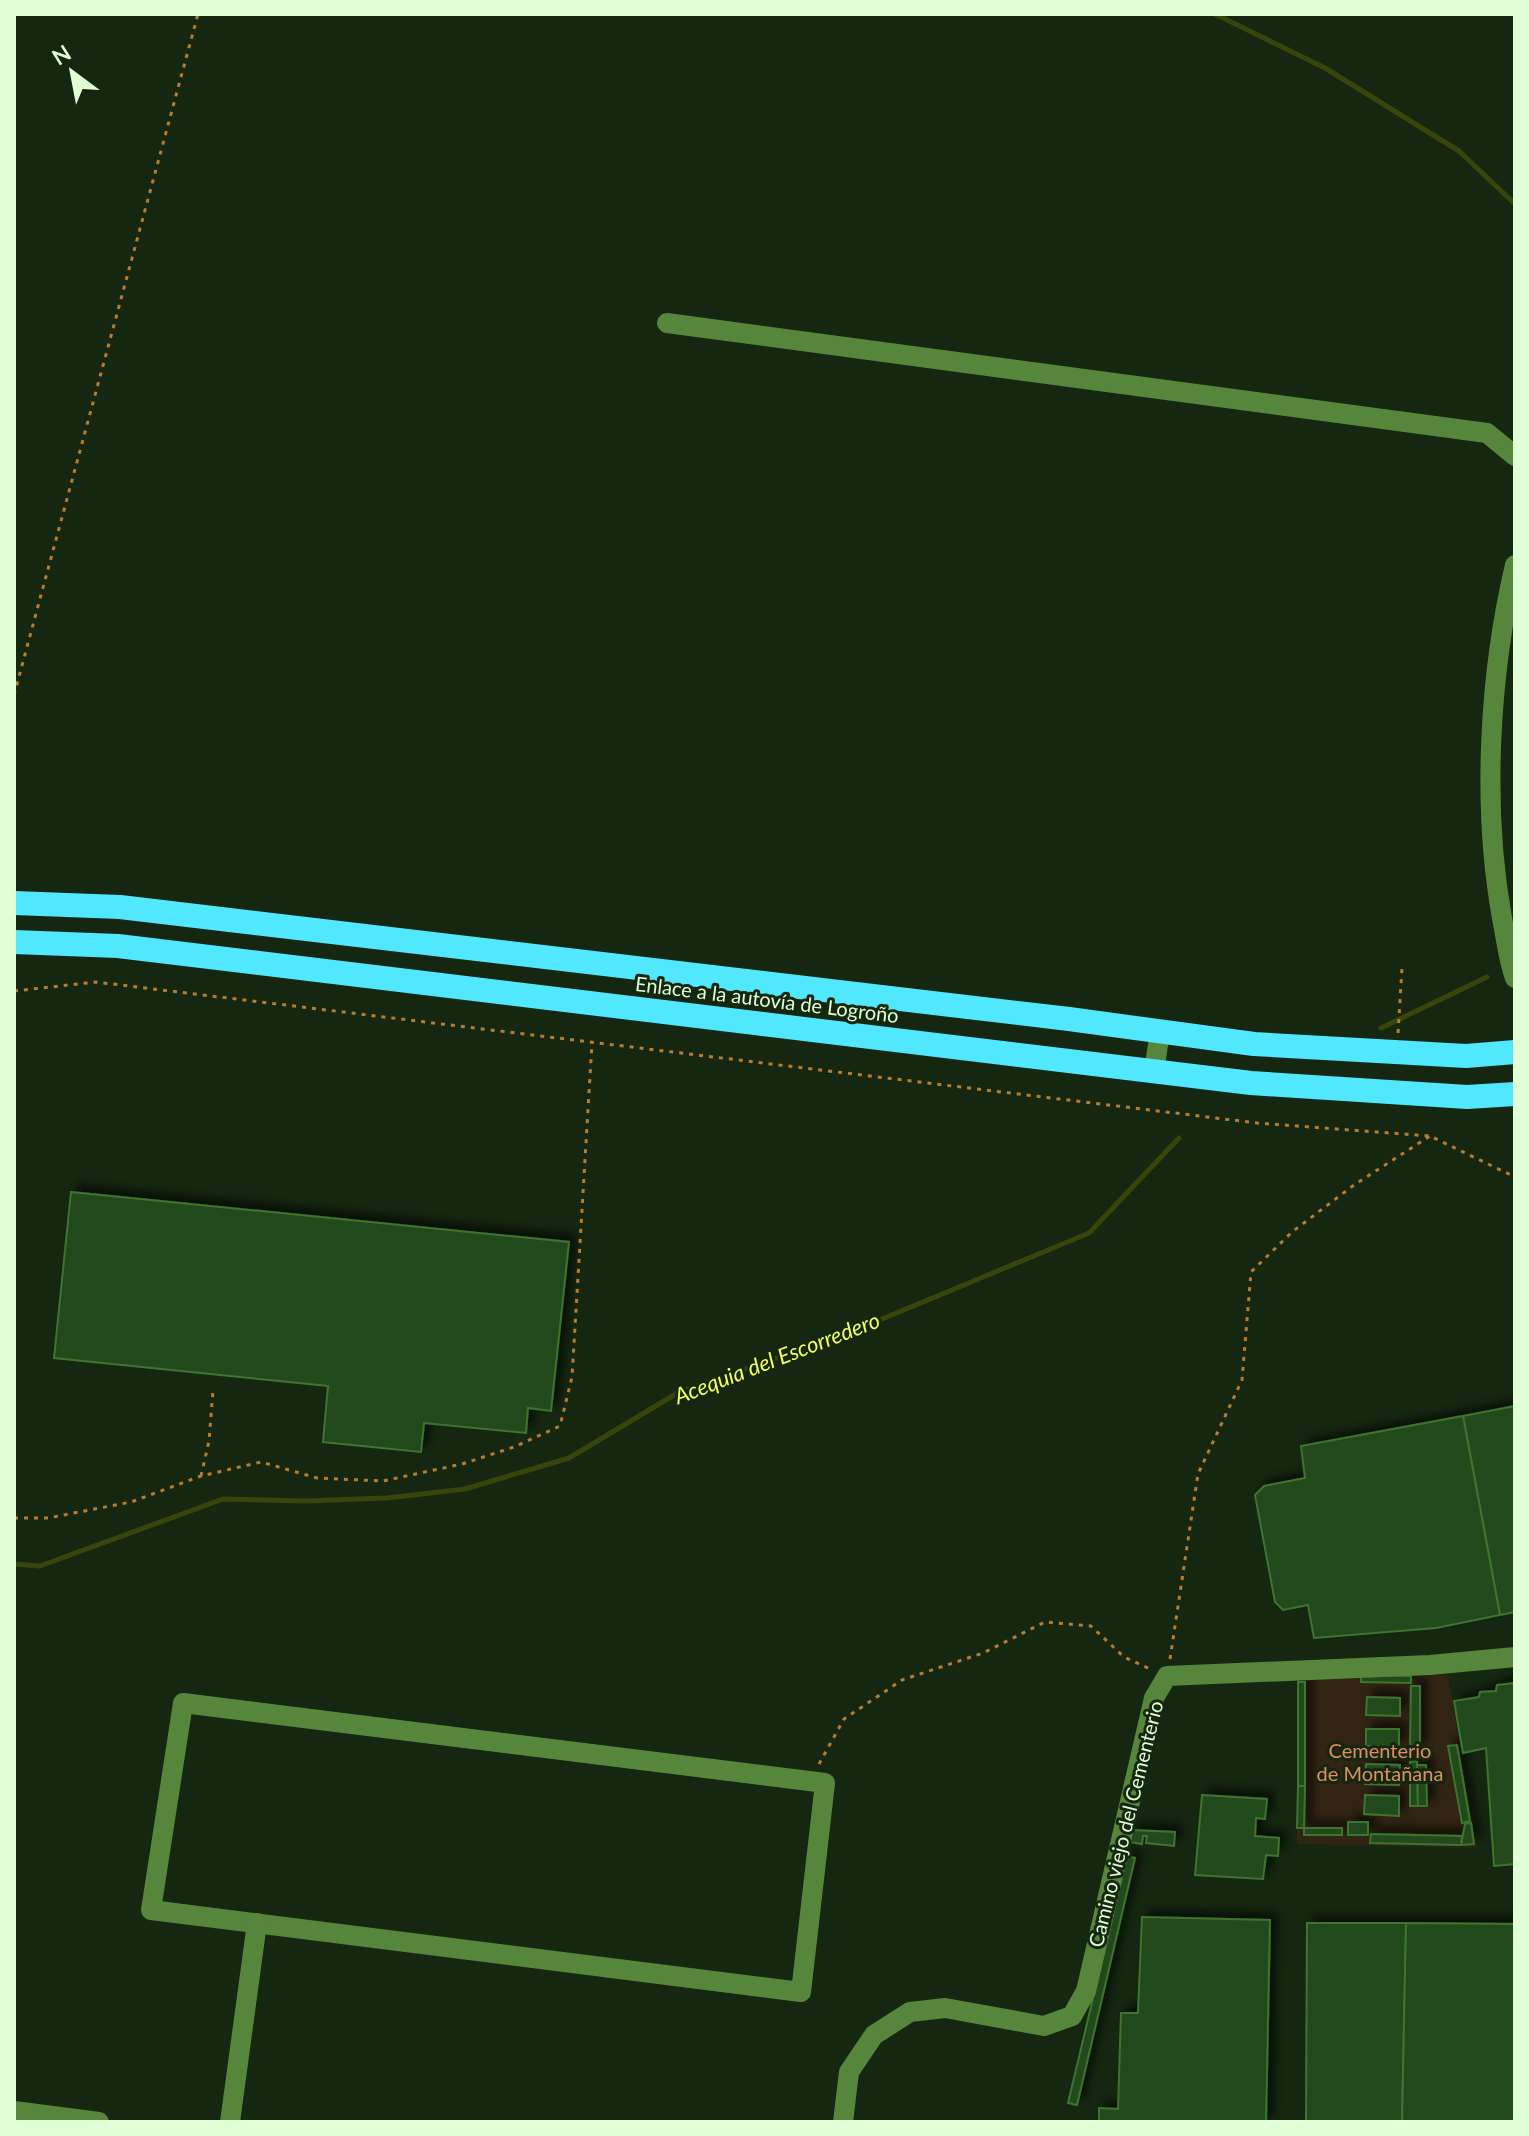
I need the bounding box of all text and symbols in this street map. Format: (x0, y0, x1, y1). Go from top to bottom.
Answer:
north arrow (32, 32, 112, 112)
text: N (47, 39, 75, 71)
street label: Enlace a la autovía de Logroño (634, 971, 900, 1027)
water label: Acequia del Escorredero (669, 1306, 883, 1410)
street label: Camino viejo del Cementerio (1083, 1698, 1167, 1949)
park label: Cementerio de Montañana (1317, 1738, 1443, 1785)

